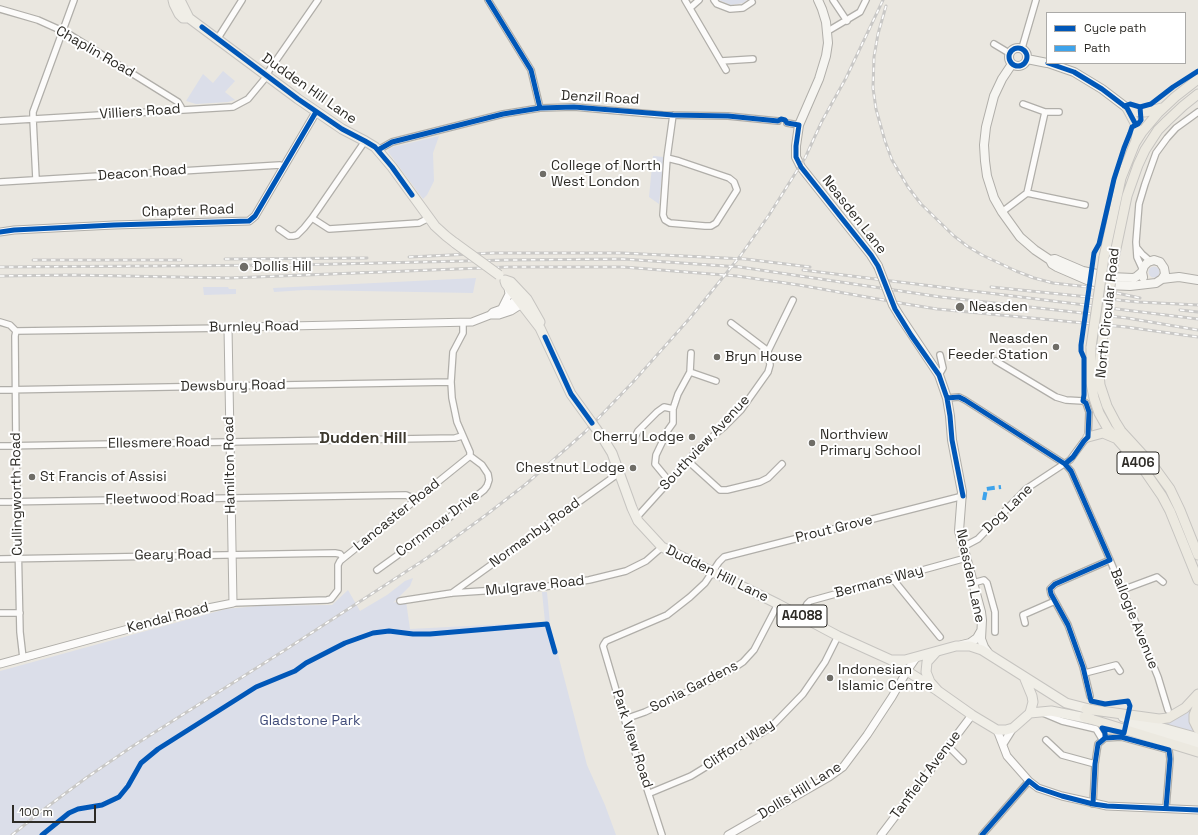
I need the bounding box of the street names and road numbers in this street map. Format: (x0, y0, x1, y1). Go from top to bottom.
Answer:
street label: Chaplin Road (53, 23, 137, 81)
street label: Dudden Hill Lane (258, 50, 360, 128)
street label: Denzil Road (560, 88, 640, 108)
street label: Villiers Road (99, 101, 181, 123)
street label: Deacon Road (97, 162, 187, 184)
street label: Neasden Lane (818, 172, 890, 258)
street label: Chapter Road (142, 201, 234, 221)
street label: North Circular Road (1093, 247, 1123, 379)
street label: Burnley Road (209, 318, 299, 336)
street label: Dewsbury Road (180, 377, 286, 395)
street label: Southview Avenue (657, 392, 753, 494)
street label: Hamilton Road (221, 416, 239, 514)
street label: Cullingworth Road (8, 432, 26, 556)
street label: Ellesmere Road (108, 434, 210, 452)
road number: A406 (1117, 452, 1159, 474)
street label: Lancaster Road (351, 475, 443, 555)
street label: Dog Lane (979, 481, 1037, 537)
street label: Cornmow Drive (393, 487, 483, 561)
street label: Fleetwood Road (105, 490, 215, 508)
street label: Normanby Road (487, 495, 583, 571)
street label: Prout Grove (794, 511, 874, 547)
street label: Neasden Lane (952, 528, 988, 624)
street label: Dudden Hill Lane (663, 542, 771, 606)
street label: Geary Road (134, 546, 212, 564)
street label: Bermans Way (833, 562, 925, 602)
street label: Ballogie Avenue (1106, 566, 1162, 672)
street label: Mulgrave Road (485, 572, 585, 600)
street label: Kendal Road (125, 599, 211, 637)
road number: A4088 (777, 605, 827, 627)
street label: Sonia Gardens (647, 658, 741, 716)
street label: Park View Road (608, 688, 656, 790)
street label: Clifford Way (700, 716, 778, 774)
street label: Tanfield Avenue (887, 727, 965, 823)
street label: Dollis Hill Lane (755, 759, 845, 823)

